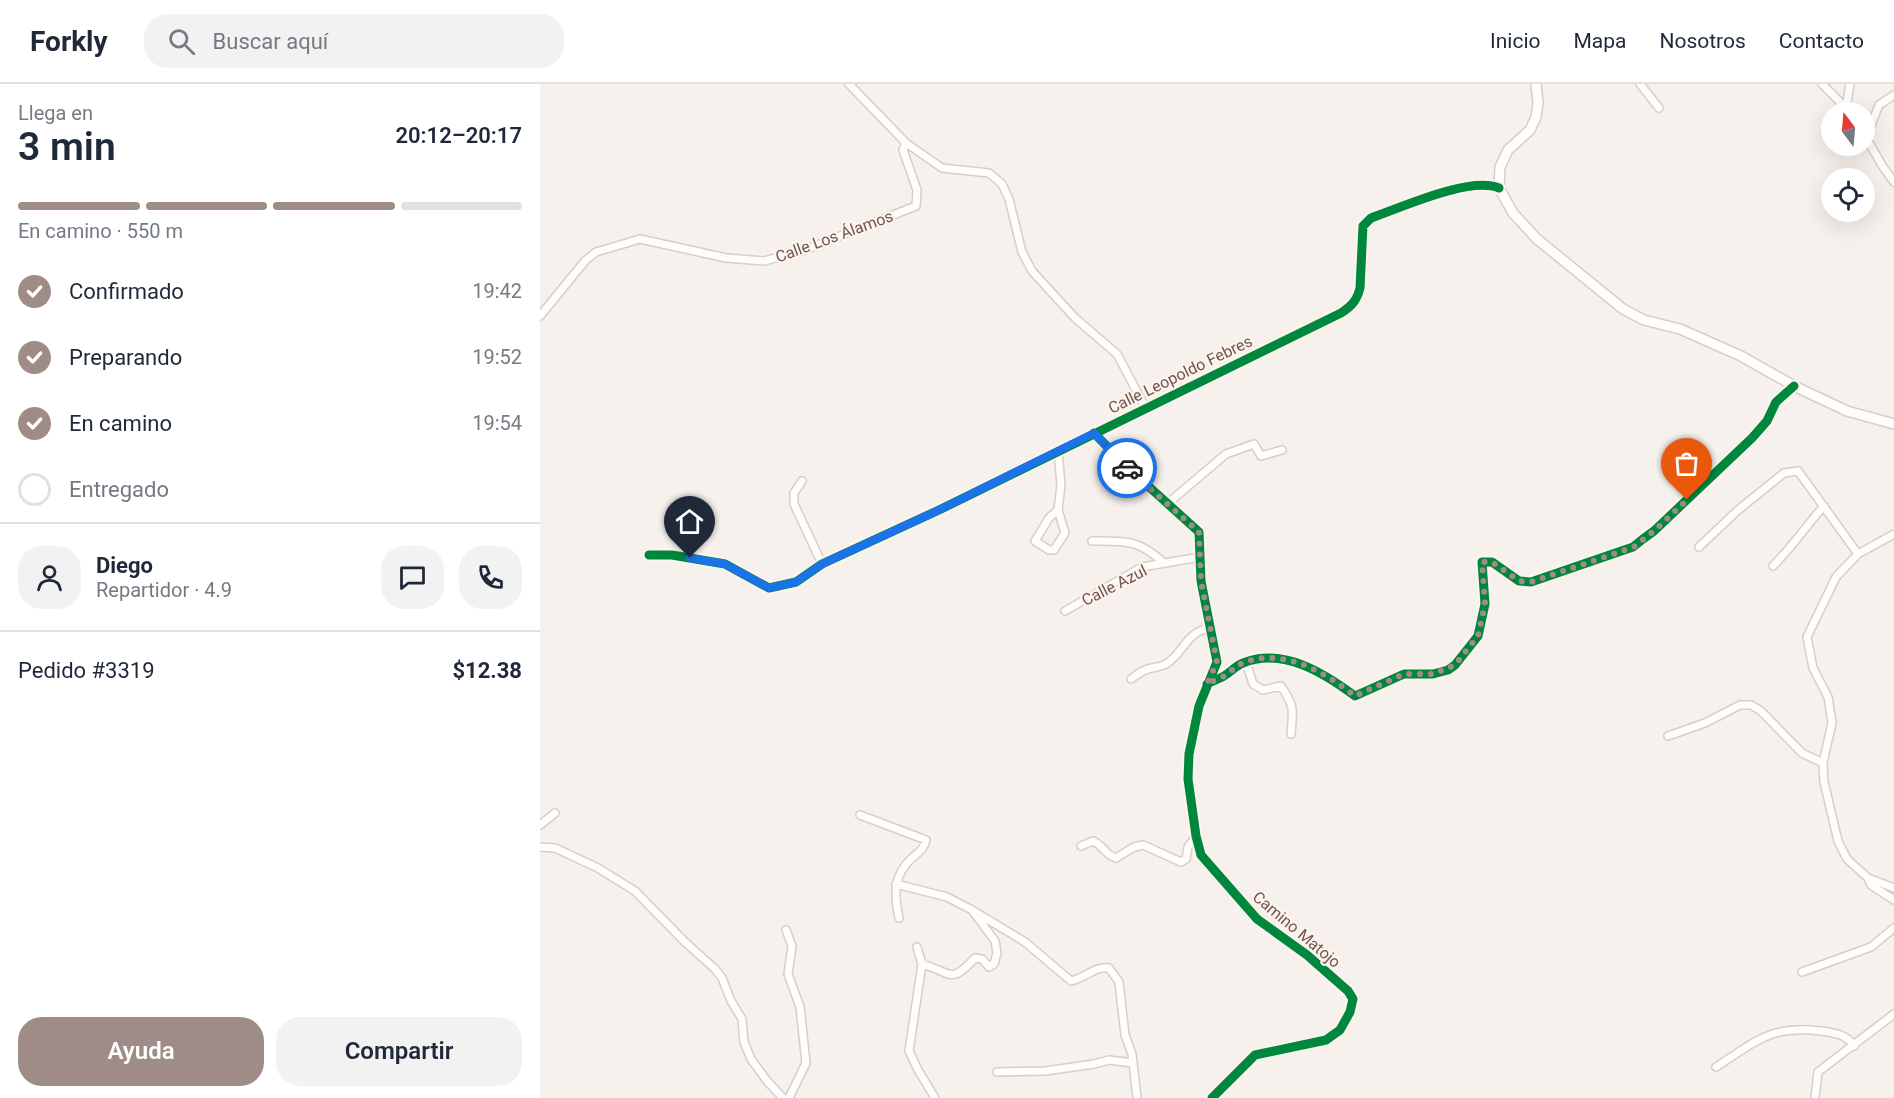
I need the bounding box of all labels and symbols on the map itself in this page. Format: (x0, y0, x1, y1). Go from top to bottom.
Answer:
north arrow (1821, 102, 1875, 156)
street label: Calle Los Álamos (773, 206, 896, 267)
street label: Calle Leopoldo Febres (1105, 331, 1255, 418)
courier (1097, 438, 1157, 498)
pin (1661, 438, 1712, 500)
pin (664, 496, 715, 558)
street label: Calle Azul (1078, 561, 1150, 610)
street label: Camino Matojo (1249, 887, 1344, 972)

